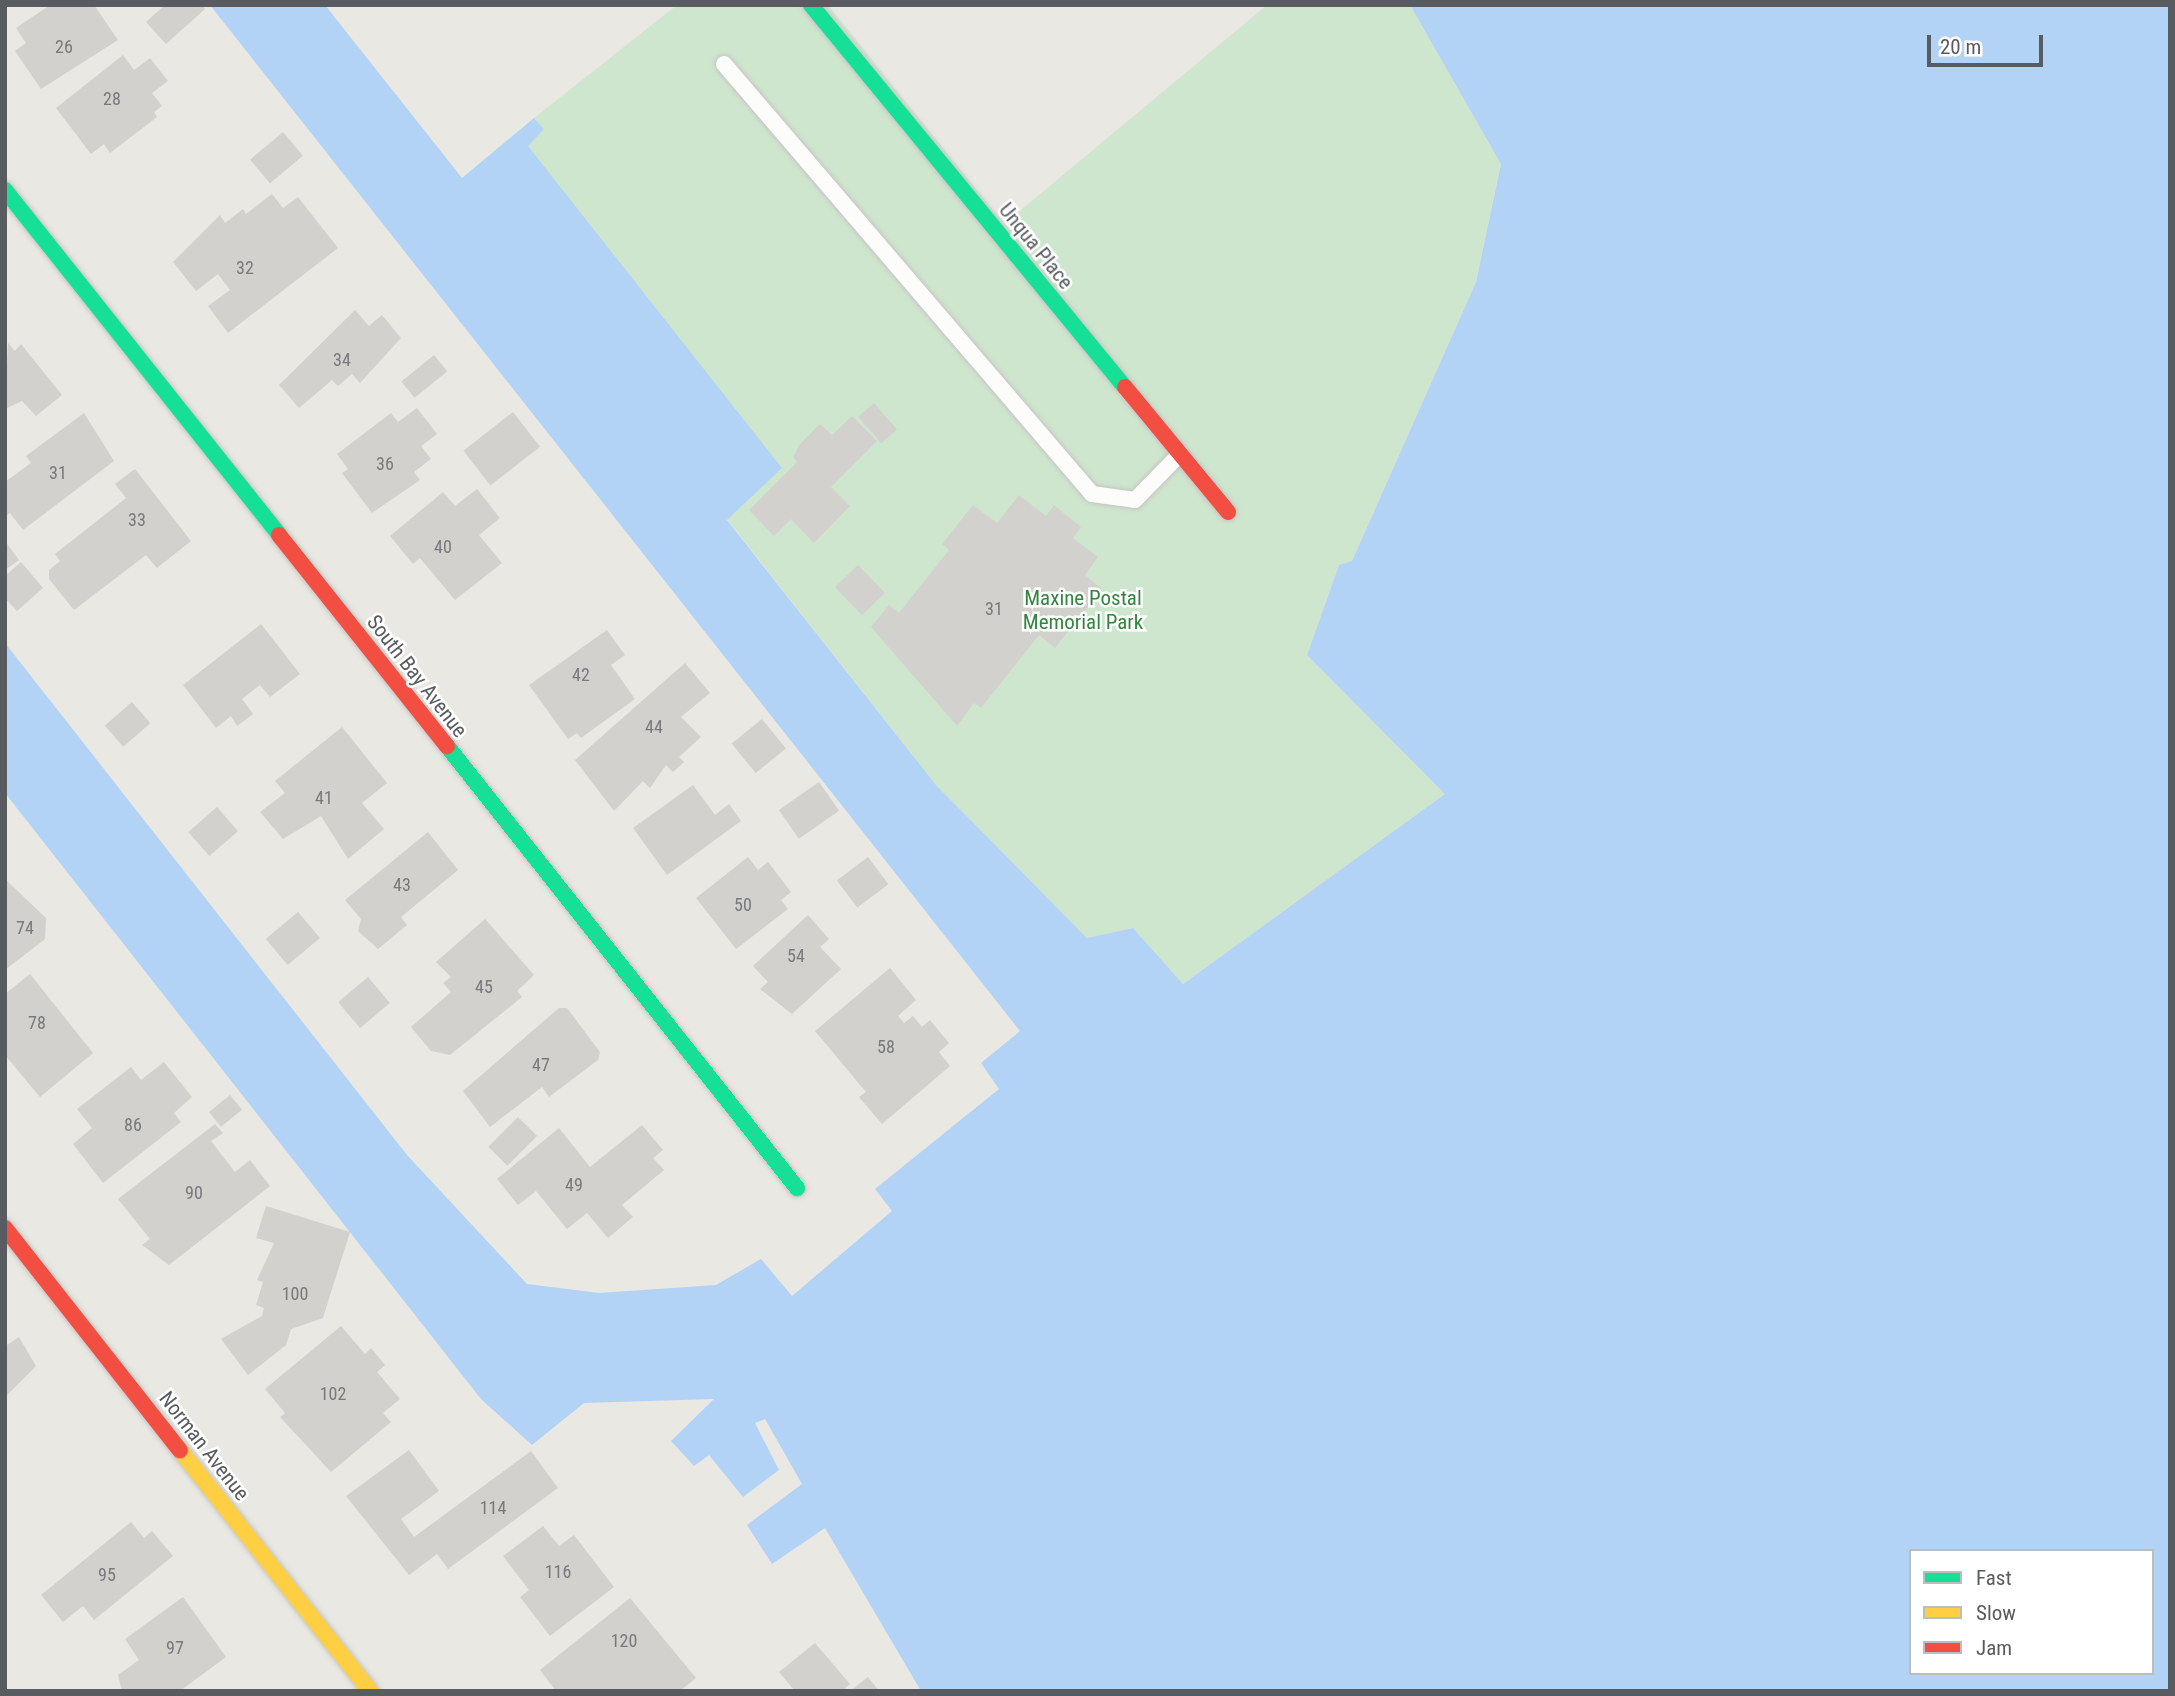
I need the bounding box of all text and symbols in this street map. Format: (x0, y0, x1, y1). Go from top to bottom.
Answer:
scale bar (1930, 21, 2046, 65)
text: 20 m (1940, 35, 1981, 59)
house number: 26 (55, 36, 73, 58)
house number: 28 (103, 88, 121, 110)
street label: Unqua Place (994, 198, 1078, 294)
house number: 32 (236, 257, 254, 279)
house number: 34 (333, 349, 351, 371)
house number: 36 (376, 453, 394, 475)
house number: 31 (49, 462, 67, 484)
house number: 33 (128, 509, 146, 531)
house number: 40 (434, 536, 452, 558)
park label: Maxine Postal Memorial Park (1023, 585, 1143, 635)
house number: 31 (985, 598, 1003, 620)
street label: South Bay Avenue (361, 610, 473, 742)
house number: 42 (572, 664, 590, 686)
house number: 44 (645, 716, 663, 738)
house number: 41 (315, 787, 333, 809)
house number: 43 (393, 874, 411, 896)
house number: 50 (734, 894, 752, 916)
house number: 74 (16, 917, 34, 939)
house number: 54 (787, 945, 805, 967)
house number: 45 (475, 976, 493, 998)
house number: 78 (28, 1012, 46, 1034)
house number: 58 (877, 1036, 895, 1058)
house number: 47 (532, 1054, 550, 1076)
house number: 86 (124, 1114, 142, 1136)
house number: 49 (565, 1174, 583, 1196)
house number: 90 (185, 1182, 203, 1204)
house number: 100 (282, 1283, 308, 1305)
house number: 102 (320, 1383, 346, 1405)
street label: Norman Avenue (154, 1387, 254, 1505)
house number: 114 (480, 1497, 506, 1519)
legend (1909, 1549, 2154, 1675)
house number: 116 (545, 1561, 571, 1583)
house number: 95 (98, 1564, 116, 1586)
text: Fast (1976, 1566, 2012, 1590)
text: Slow (1976, 1601, 2016, 1625)
house number: 120 (611, 1630, 637, 1652)
text: Jam (1976, 1636, 2012, 1660)
house number: 97 (166, 1637, 184, 1659)

